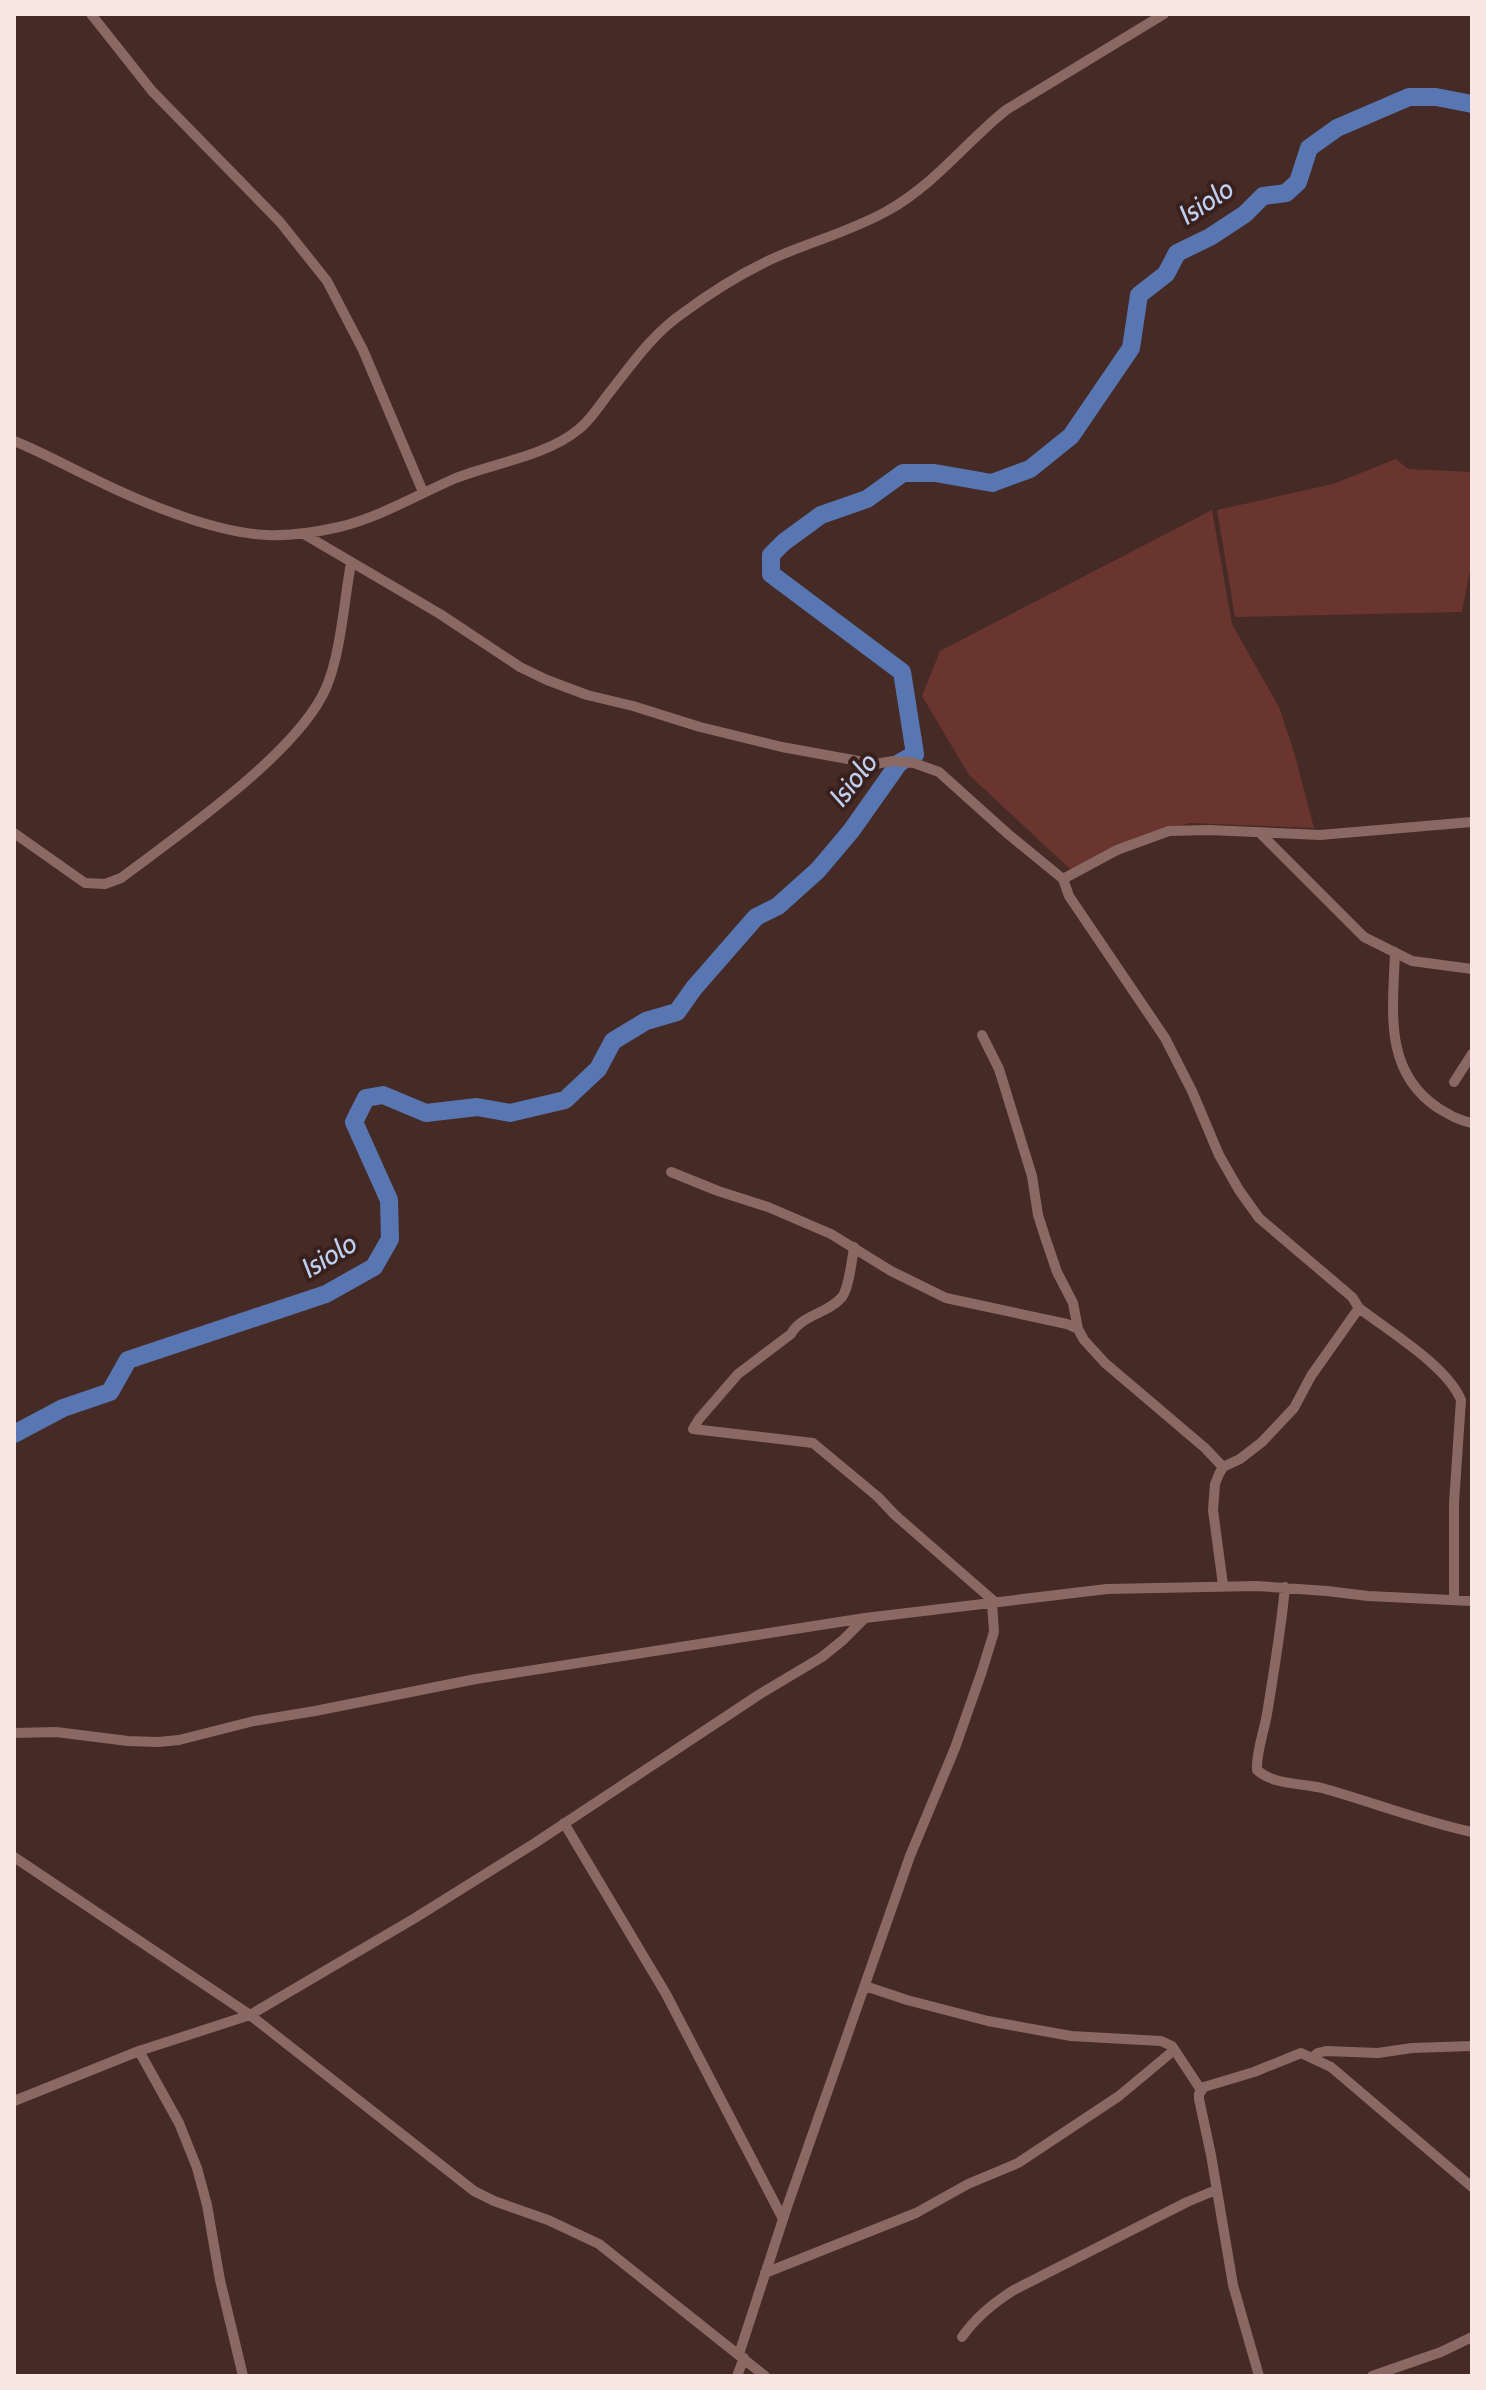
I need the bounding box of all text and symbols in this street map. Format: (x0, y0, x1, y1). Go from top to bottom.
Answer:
water label: Isiolo (1172, 171, 1240, 231)
water label: Isiolo (821, 745, 885, 813)
water label: Isiolo (295, 1225, 363, 1285)

